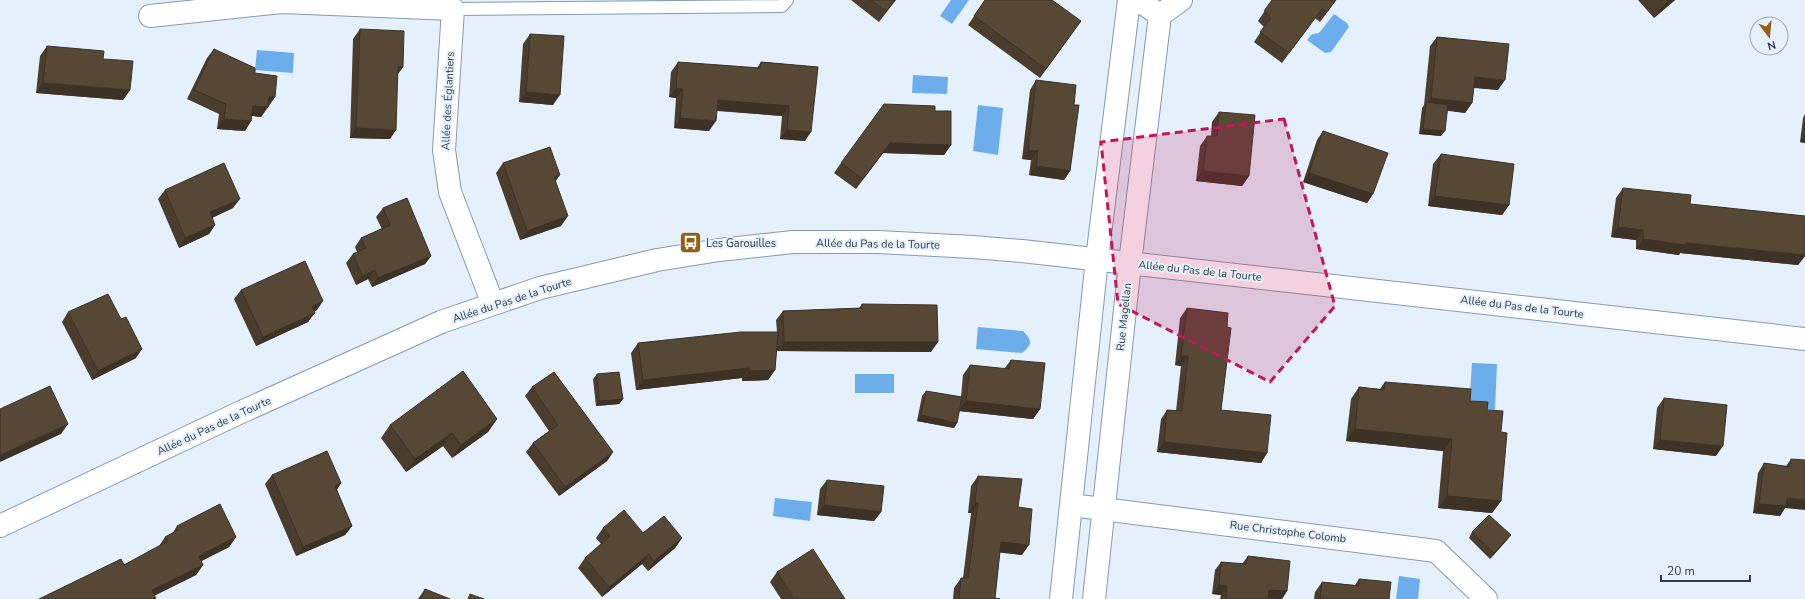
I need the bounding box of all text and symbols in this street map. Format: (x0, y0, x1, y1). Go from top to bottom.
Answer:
north arrow (1749, 16, 1789, 56)
text: N (1766, 37, 1778, 53)
street label: Allée des Églantiers (437, 51, 458, 151)
bus stop icon: Les Garouilles (678, 230, 704, 256)
street label: Allée du Pas de la Tourte (816, 235, 940, 253)
place label: Les Garouilles (706, 236, 776, 251)
street label: Allée du Pas de la Tourte (1138, 257, 1263, 285)
street label: Allée du Pas de la Tourte (451, 274, 573, 326)
street label: Rue Magellan (1113, 282, 1135, 352)
street label: Allée du Pas de la Tourte (1460, 292, 1585, 322)
street label: Allée du Pas de la Tourte (155, 393, 273, 459)
street label: Rue Christophe Colomb (1229, 517, 1347, 547)
scale bar (1661, 557, 1750, 583)
text: 20 m (1667, 563, 1695, 579)

